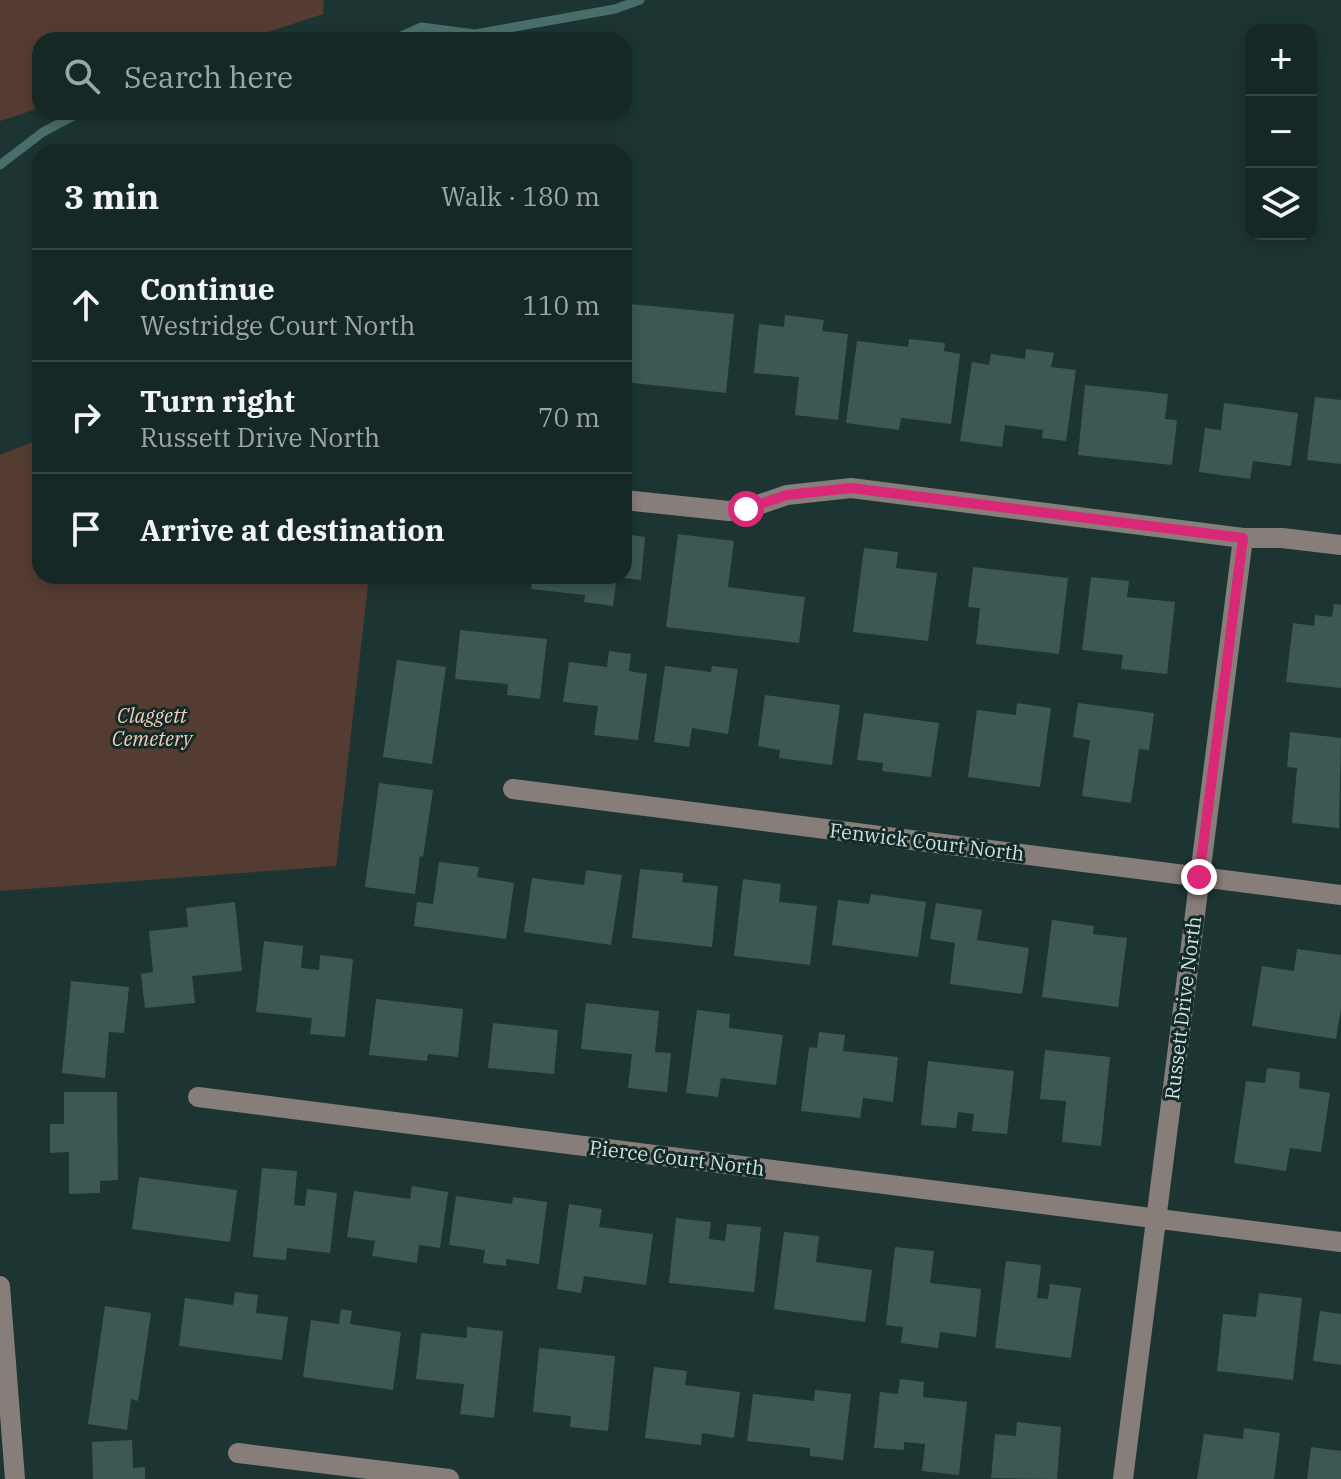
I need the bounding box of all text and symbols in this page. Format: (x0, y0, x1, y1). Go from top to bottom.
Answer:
map controls (1245, 24, 1317, 240)
button: + (1245, 24, 1317, 96)
search box (32, 32, 632, 120)
icon: search (60, 54, 104, 98)
text: Search here (124, 57, 293, 96)
button: − (1245, 96, 1317, 168)
button: layers (1245, 168, 1317, 240)
text: 3 min (64, 174, 159, 218)
text: Walk · 180 m (441, 179, 600, 213)
text: Continue (140, 269, 275, 308)
icon: ahead (64, 283, 108, 327)
text: 110 m (522, 288, 600, 322)
text: Westridge Court North (140, 308, 415, 342)
text: Turn right (140, 381, 295, 420)
icon: right (64, 395, 108, 439)
text: 70 m (538, 400, 600, 434)
text: Russett Drive North (140, 420, 380, 454)
route start (728, 491, 764, 527)
icon: arrive (64, 507, 108, 551)
text: Arrive at destination (140, 510, 445, 549)
park label: Claggett Cemetery (112, 702, 194, 752)
street label: Fenwick Court North (828, 816, 1026, 867)
route end (1181, 859, 1217, 895)
street label: Russett Drive North (1158, 915, 1207, 1101)
street label: Pierce Court North (588, 1133, 766, 1182)

